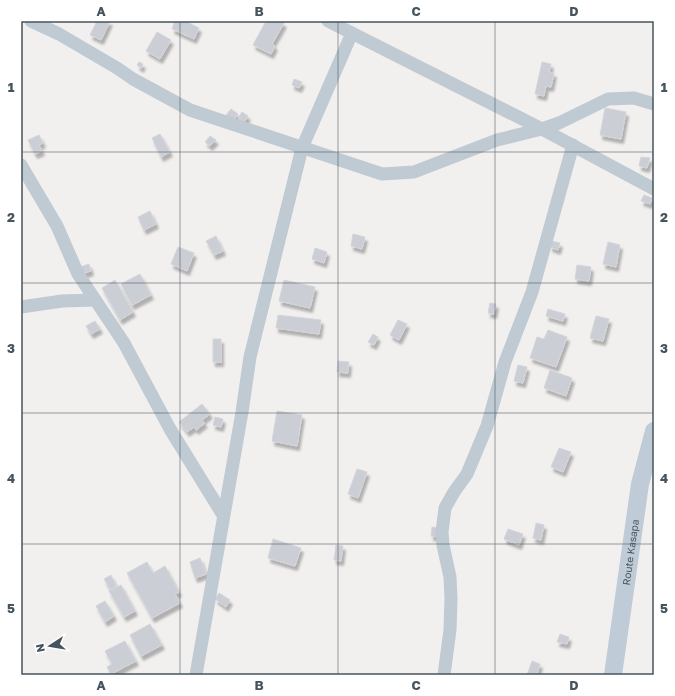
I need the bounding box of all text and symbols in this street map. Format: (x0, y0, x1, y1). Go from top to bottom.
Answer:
text: A (96, 3, 106, 19)
text: B (254, 3, 264, 19)
text: C (411, 3, 421, 19)
text: D (569, 3, 579, 19)
text: 1 (8, 79, 15, 95)
text: 1 (661, 79, 668, 95)
text: 2 (7, 209, 15, 225)
text: 2 (660, 209, 668, 225)
text: 3 (7, 340, 15, 356)
text: 3 (660, 340, 668, 356)
text: 4 (7, 470, 15, 486)
text: 4 (660, 470, 668, 486)
street label: Route Kasapa (620, 519, 641, 586)
text: 5 (7, 600, 15, 616)
text: 5 (660, 600, 668, 616)
north arrow (30, 626, 70, 666)
text: N (33, 643, 47, 654)
text: A (96, 677, 106, 693)
text: B (254, 677, 264, 693)
text: C (411, 677, 421, 693)
text: D (569, 677, 579, 693)

